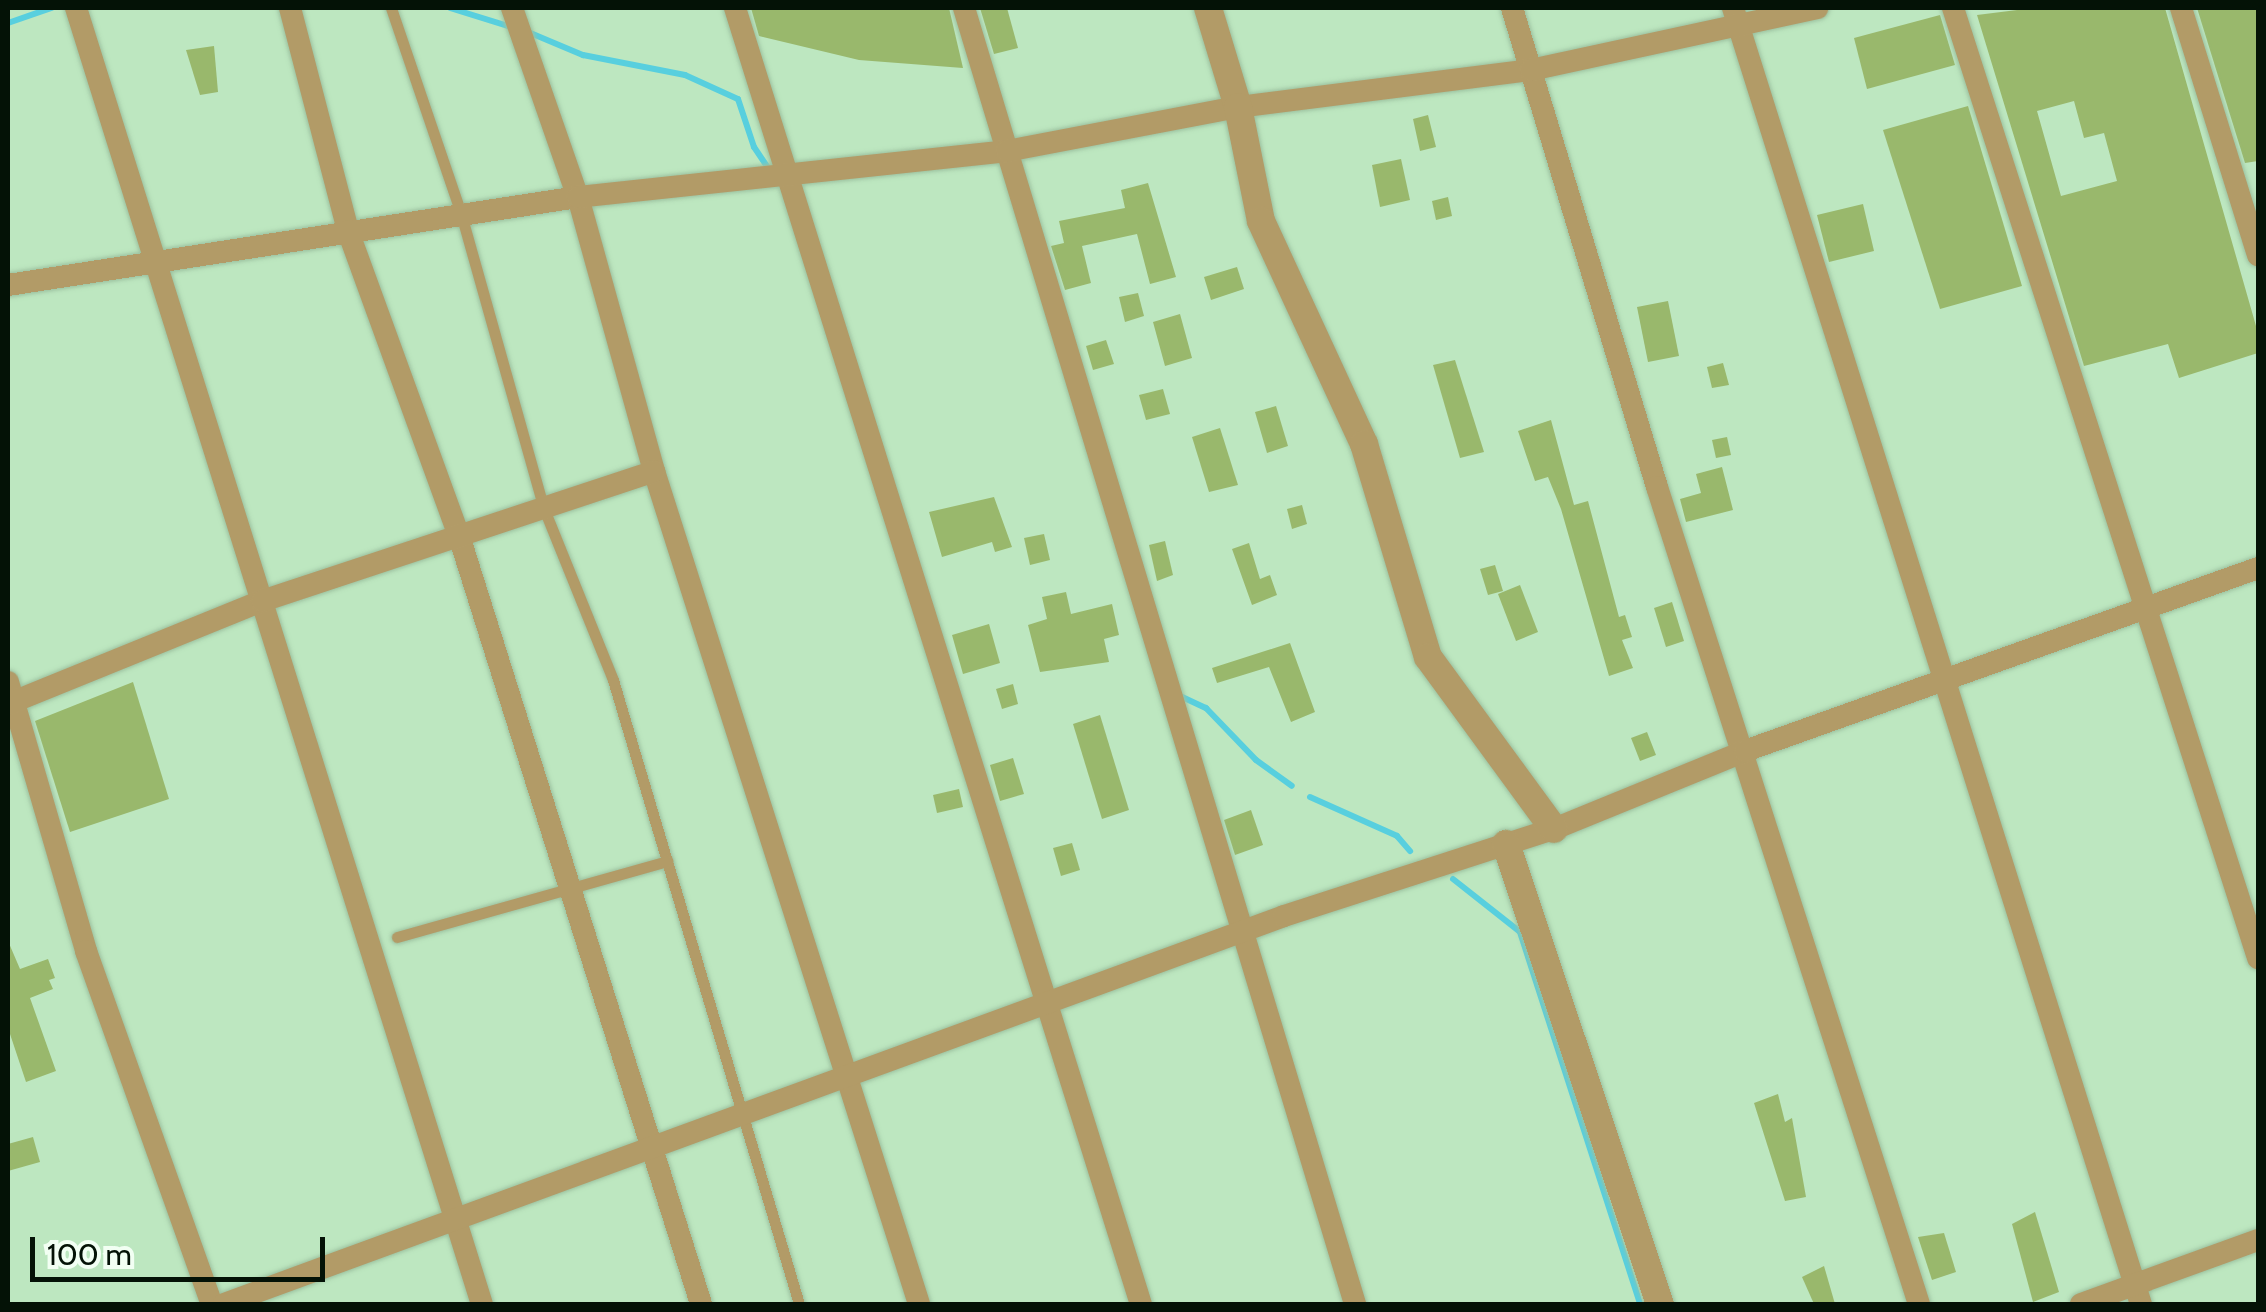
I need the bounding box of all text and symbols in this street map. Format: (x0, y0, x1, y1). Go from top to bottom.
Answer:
scale bar (35, 1217, 330, 1279)
text: 100 m (47, 1236, 132, 1273)

